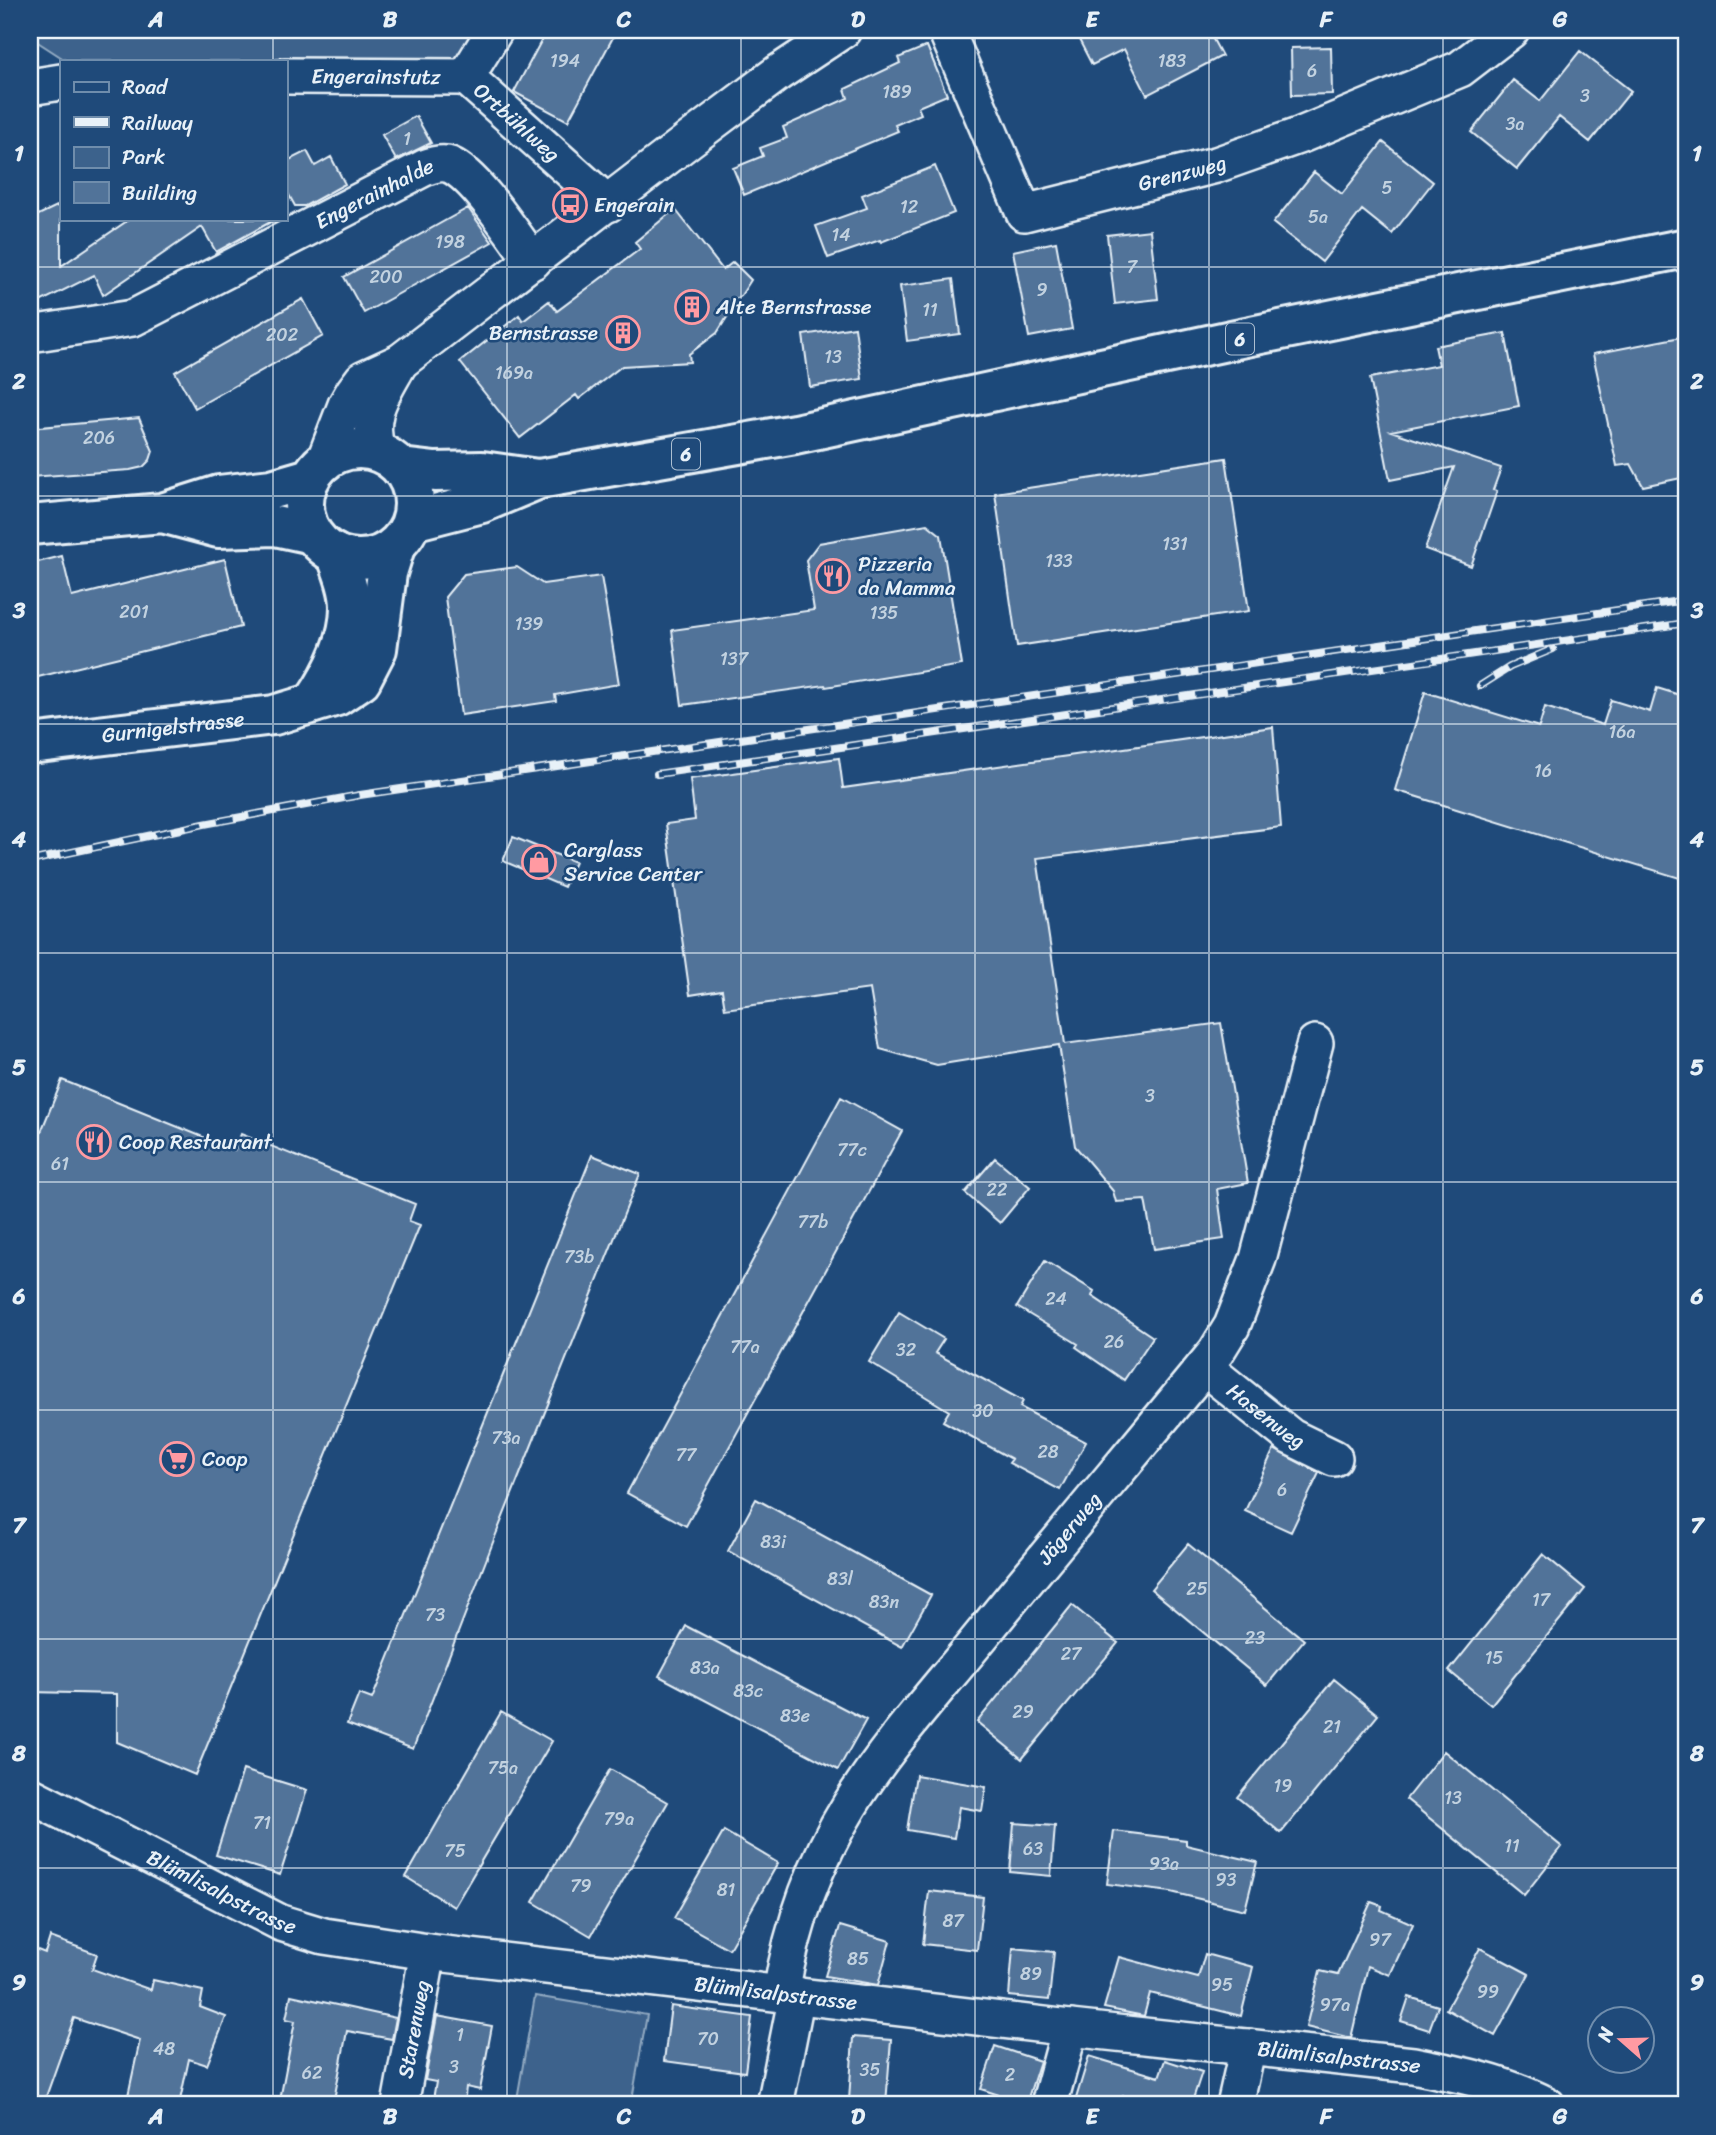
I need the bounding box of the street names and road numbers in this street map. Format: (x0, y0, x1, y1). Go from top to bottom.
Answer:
street label: Engerainstutz (311, 57, 442, 96)
street label: Ortbühlweg (464, 73, 569, 172)
street label: Grenzweg (1134, 144, 1232, 203)
street label: Engerainhalde (308, 147, 439, 240)
road number: 6 (1226, 324, 1254, 354)
road number: 6 (672, 438, 700, 470)
street label: Gurnigelstrasse (100, 700, 247, 754)
street label: Hasenweg (1218, 1373, 1312, 1460)
street label: Jägerweg (1027, 1483, 1112, 1574)
street label: Blümlisalpstrasse (140, 1839, 301, 1946)
street label: Blümlisalpstrasse (692, 1965, 860, 2022)
street label: Starenweg (386, 1977, 442, 2081)
street label: Blümlisalpstrasse (1256, 2029, 1424, 2085)

